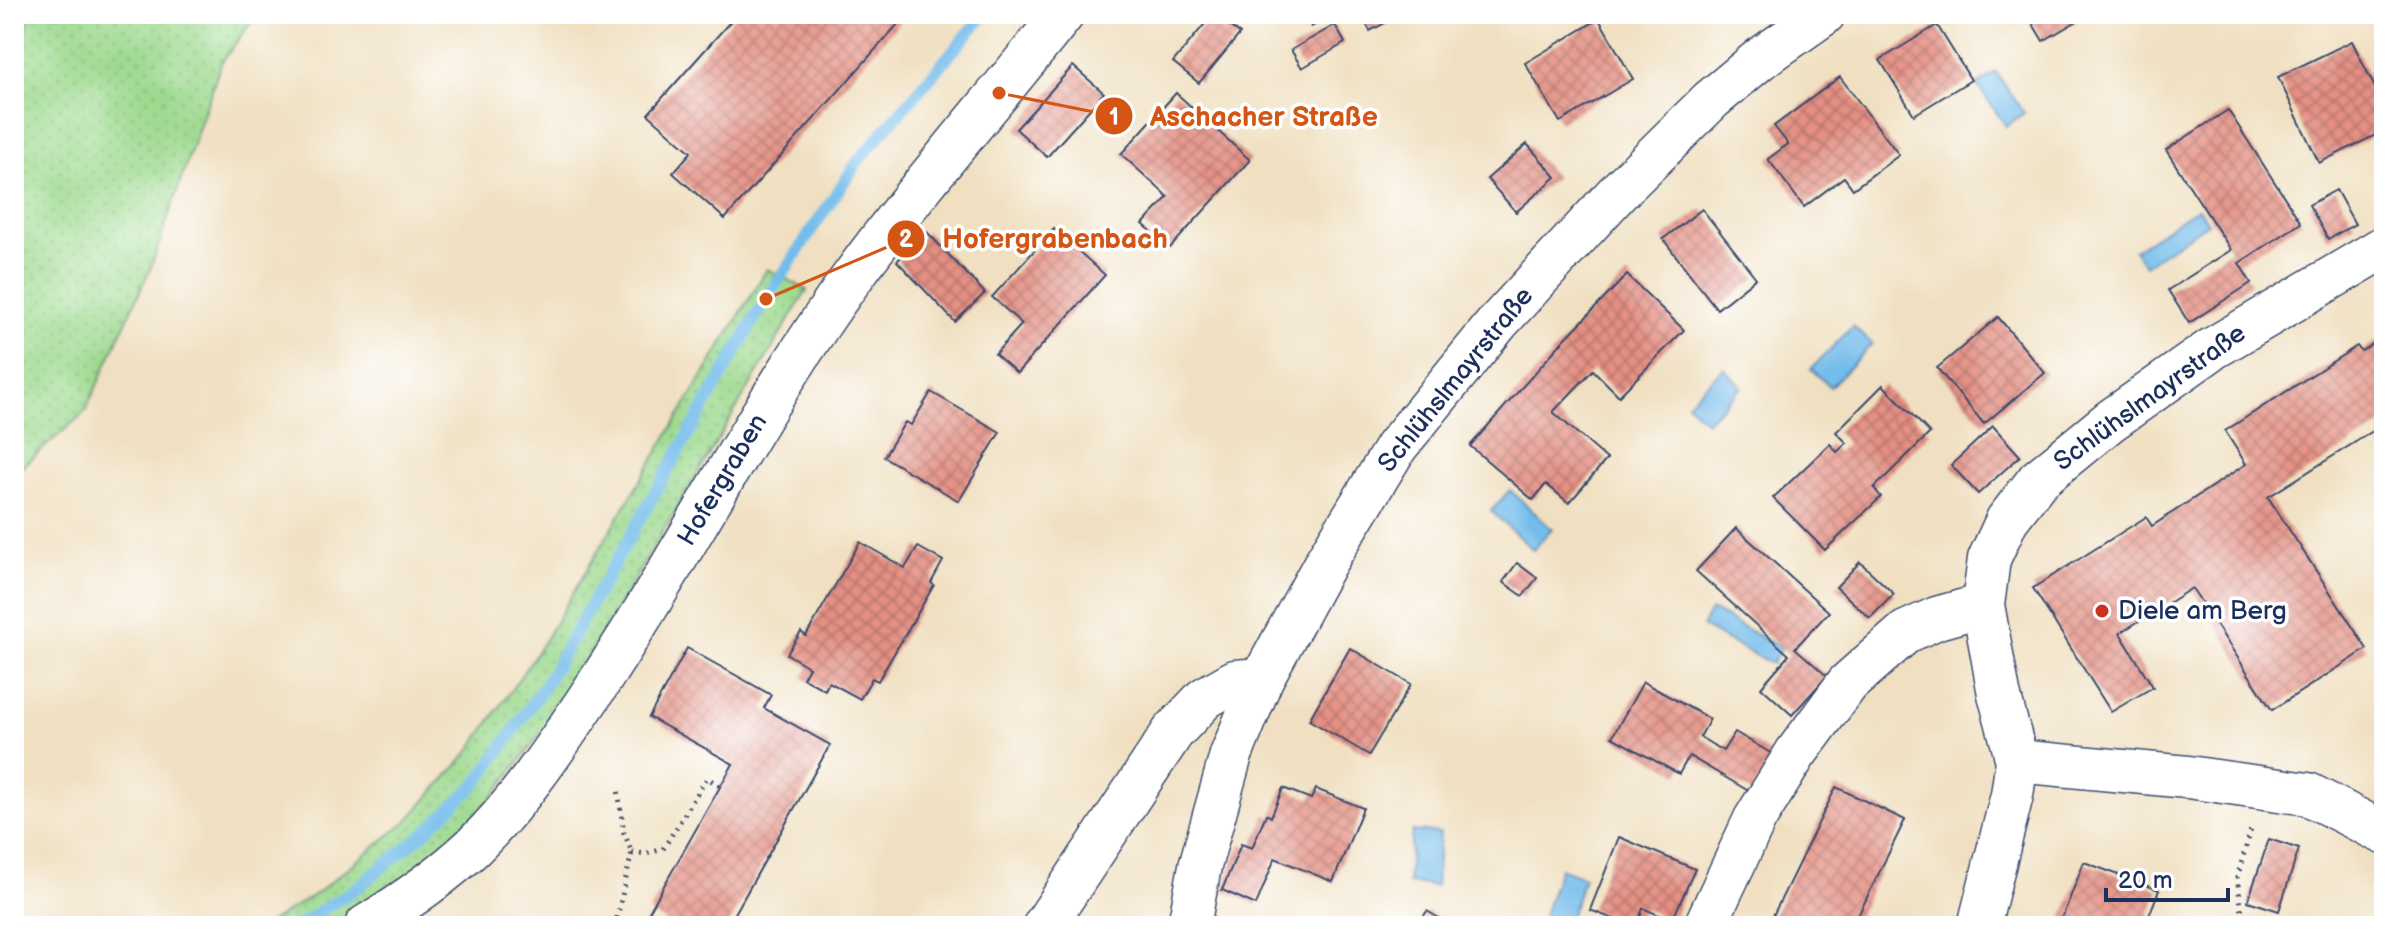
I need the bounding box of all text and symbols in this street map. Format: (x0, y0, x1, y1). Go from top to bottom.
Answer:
callout: Aschacher Straße (1094, 90, 1394, 142)
text: Aschacher Straße (1149, 101, 1378, 134)
text: 1 (1109, 103, 1119, 132)
callout: Hofergrabenbach (886, 213, 1184, 265)
text: Hofergrabenbach (942, 223, 1168, 256)
text: 2 (899, 225, 914, 254)
street label: Schlühslmayrstraße (1372, 281, 1540, 479)
street label: Schlühslmayrstraße (2048, 318, 2252, 478)
street label: Hofergraben (672, 408, 774, 552)
place label: Diele am Berg (2118, 596, 2287, 627)
marker: Diele am Berg (2093, 602, 2111, 620)
scale bar (2106, 852, 2228, 902)
text: 20 m (2118, 866, 2173, 895)

